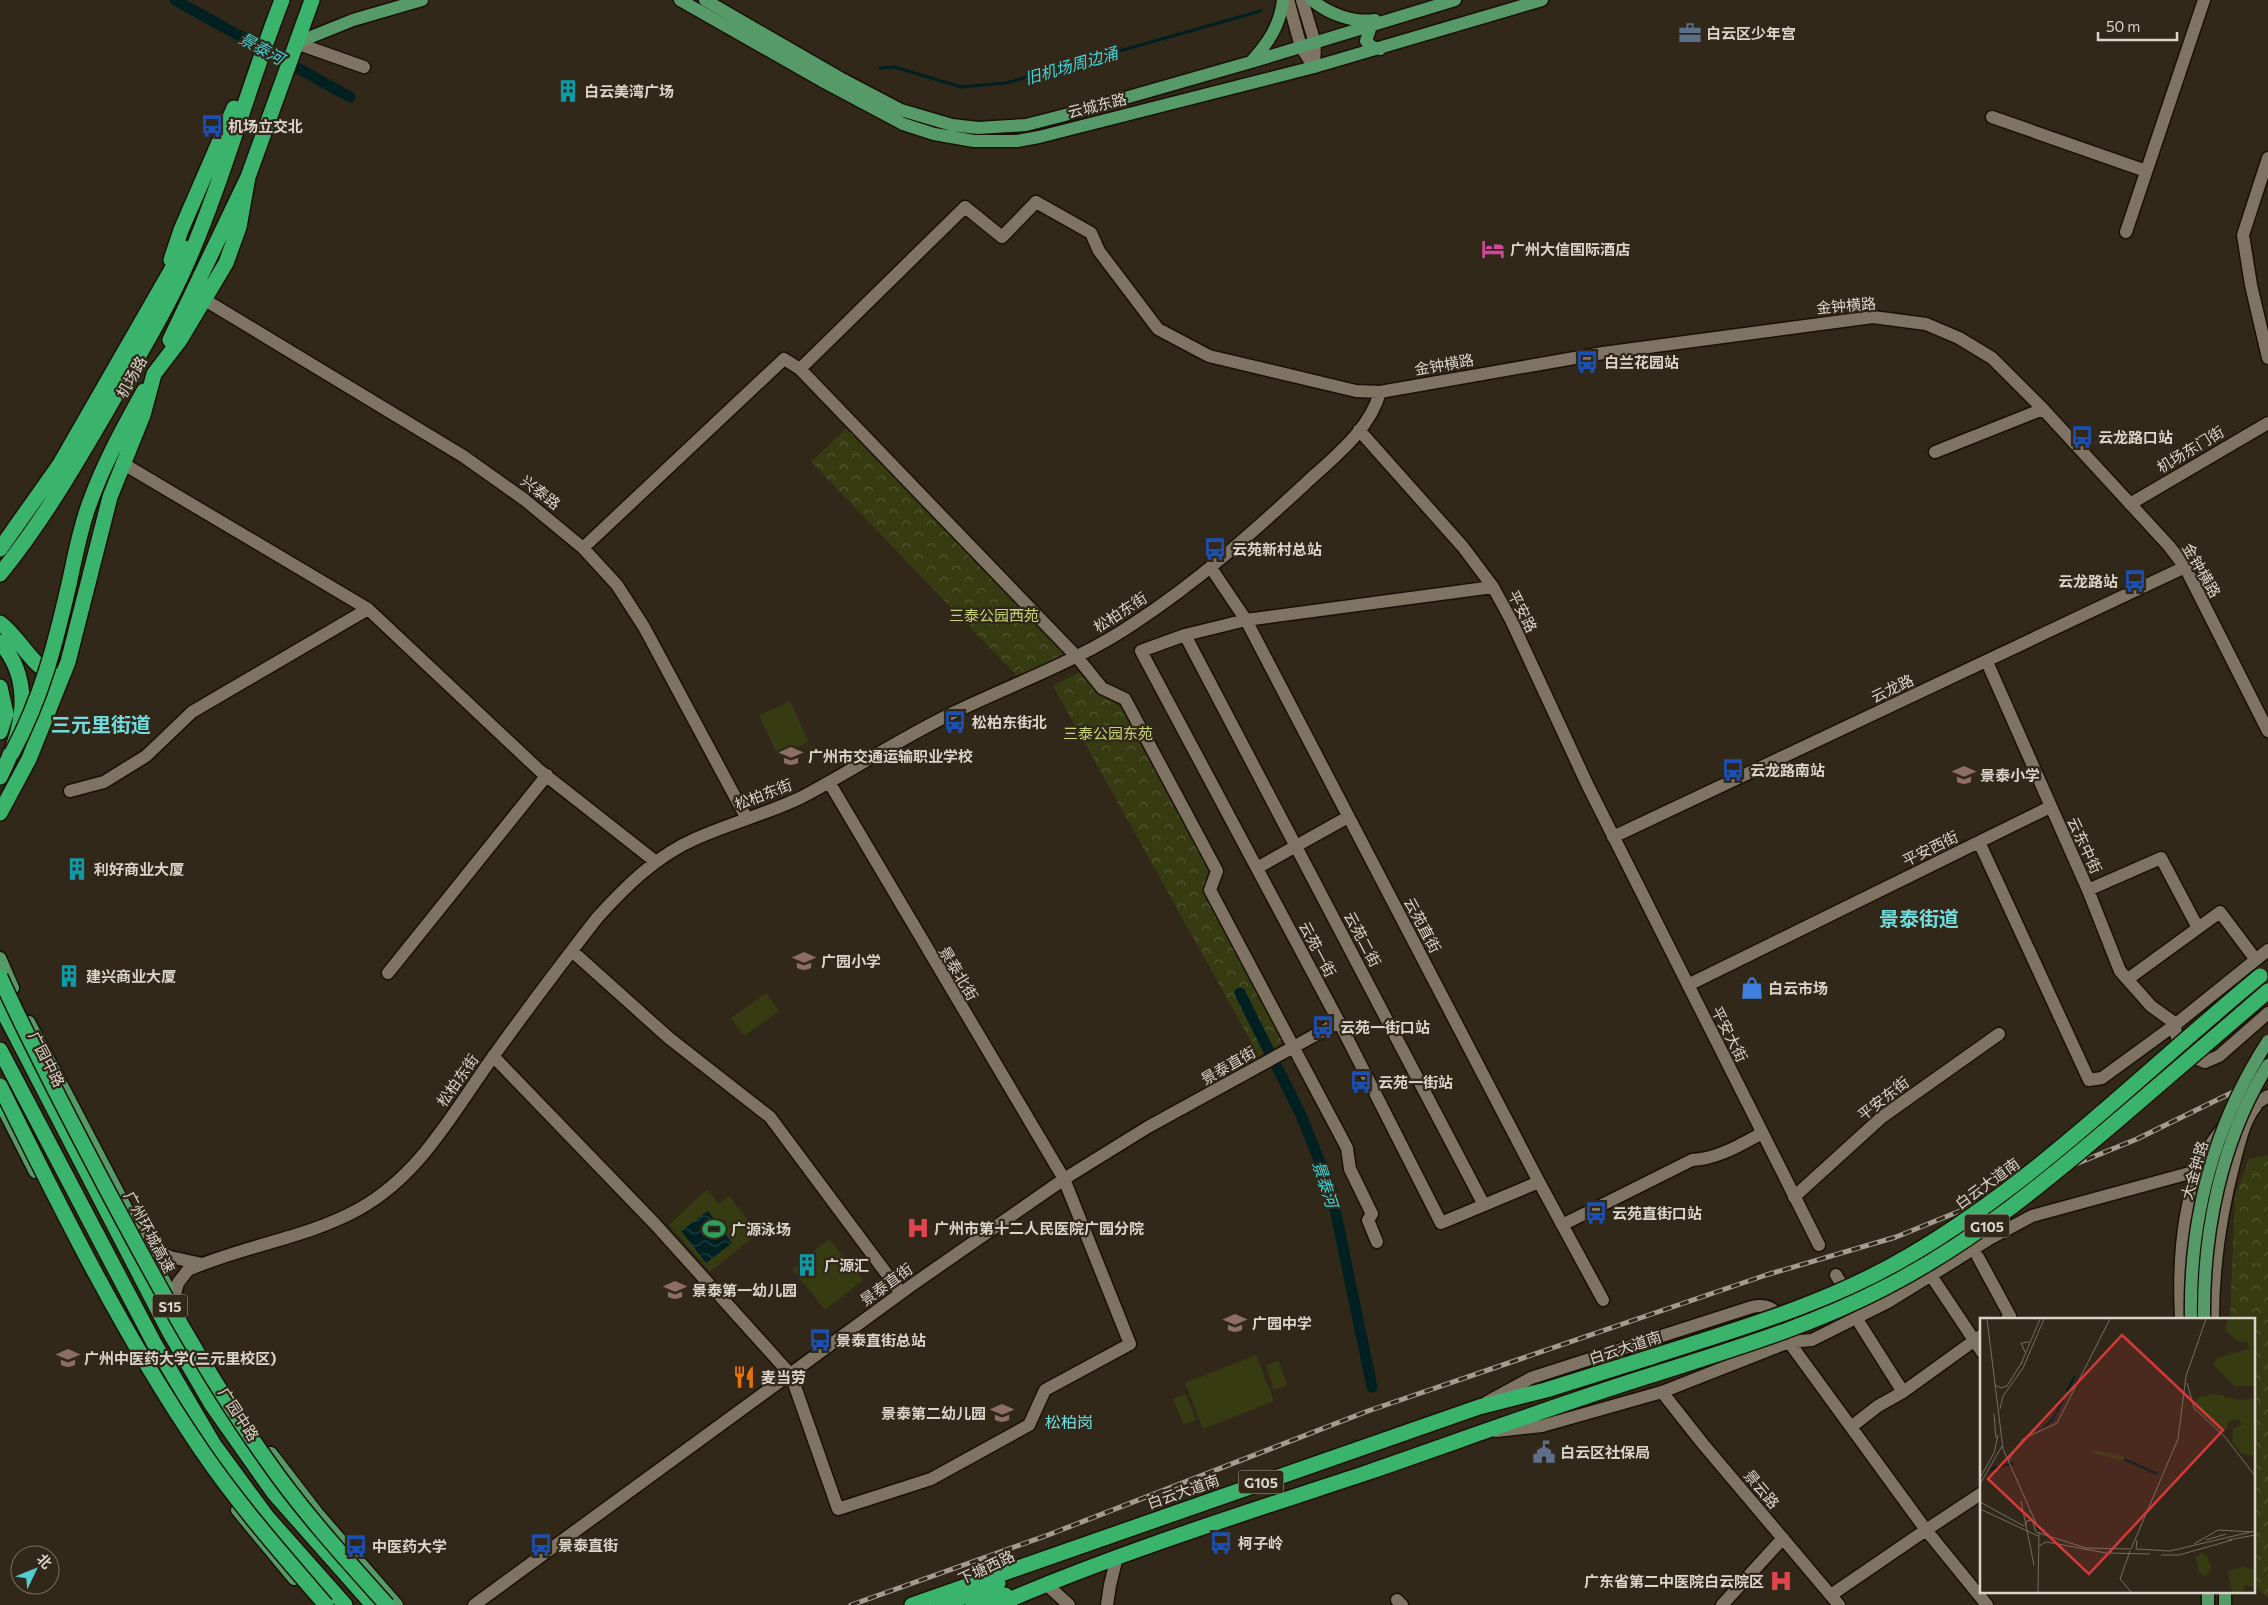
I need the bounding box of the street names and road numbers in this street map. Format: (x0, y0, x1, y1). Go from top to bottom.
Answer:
street label: 云城东路 (1066, 89, 1128, 121)
street label: 金钟横路 (1815, 293, 1877, 317)
street label: 金钟横路 (1413, 350, 1475, 378)
street label: 机场路 (112, 353, 150, 401)
street label: 机场东门街 (2153, 422, 2227, 476)
street label: 兴泰路 (518, 471, 564, 513)
street label: 金钟横路 (2179, 540, 2225, 600)
street label: 平安路 (1505, 587, 1541, 635)
street label: 松柏东街 (1090, 588, 1150, 636)
street label: 云龙路 (1868, 670, 1916, 706)
street label: 松柏东街 (732, 775, 794, 813)
street label: 云东中街 (2064, 814, 2106, 876)
street label: 平安西街 (1899, 827, 1961, 869)
street label: 云苑直街 (1401, 894, 1445, 956)
street label: 云苑二街 (1341, 908, 1385, 970)
street label: 云苑一街 (1296, 918, 1340, 980)
street label: 景泰北街 (936, 943, 982, 1003)
street label: 平安大街 (1708, 1003, 1752, 1065)
street label: 广园中路 (25, 1028, 69, 1090)
street label: 景泰直街 (1198, 1042, 1258, 1088)
street label: 松柏东街 (432, 1050, 482, 1110)
street label: 平安东街 (1854, 1072, 1912, 1124)
street label: 大金钟路 (2177, 1139, 2211, 1201)
street label: 白云大道南 (1951, 1154, 2023, 1212)
street label: 广州环城高速 (121, 1188, 179, 1276)
road number: G105 (1964, 1214, 2010, 1238)
street label: 景泰直街 (856, 1259, 916, 1309)
road number: S15 (152, 1294, 188, 1318)
street label: 白云大道南 (1587, 1327, 1663, 1367)
street label: 广园中路 (215, 1384, 263, 1444)
street label: 景云路 (1741, 1466, 1783, 1512)
street label: 白云大道南 (1145, 1470, 1221, 1512)
road number: G105 (1238, 1470, 1284, 1494)
street label: 下塘西路 (955, 1546, 1017, 1588)

